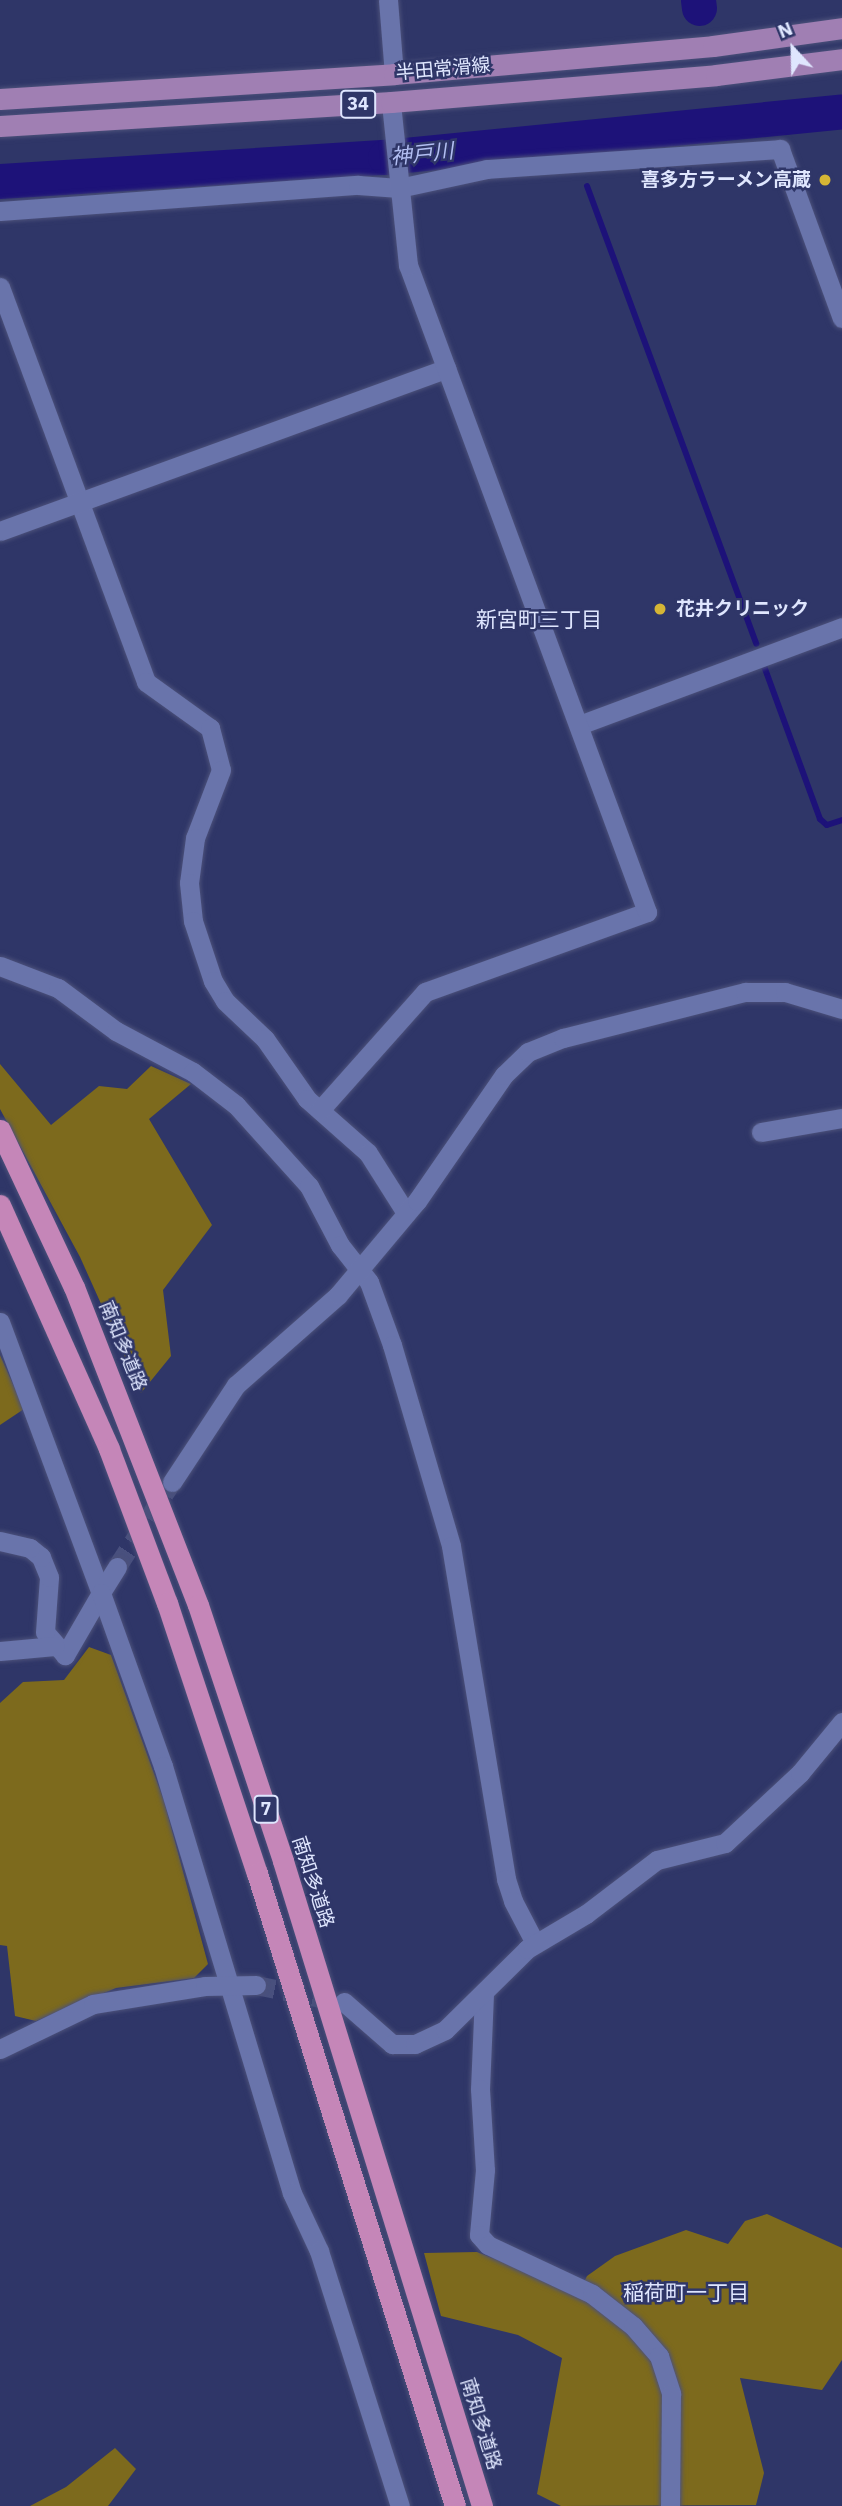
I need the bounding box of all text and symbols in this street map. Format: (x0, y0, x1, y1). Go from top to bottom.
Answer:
north arrow (758, 14, 828, 84)
text: N (774, 16, 796, 43)
street label: 半田常滑線 (395, 54, 491, 84)
road number: 34 (339, 90, 377, 119)
water label: 神戸川 (389, 137, 455, 169)
place label: 喜多方ラーメン高蔵 (640, 169, 811, 191)
marker: 喜多方ラーメン高蔵 (817, 172, 833, 188)
place label: 花井クリニック (676, 598, 809, 620)
marker: 花井クリニック (650, 599, 670, 619)
district label: 新宮町三丁目 (476, 606, 602, 632)
street label: 南知多道路 (95, 1298, 151, 1394)
road number: 7 (252, 1795, 280, 1824)
street label: 南知多道路 (287, 1833, 339, 1931)
district label: 稲荷町一丁目 (623, 2279, 749, 2305)
street label: 南知多道路 (456, 2375, 506, 2473)

